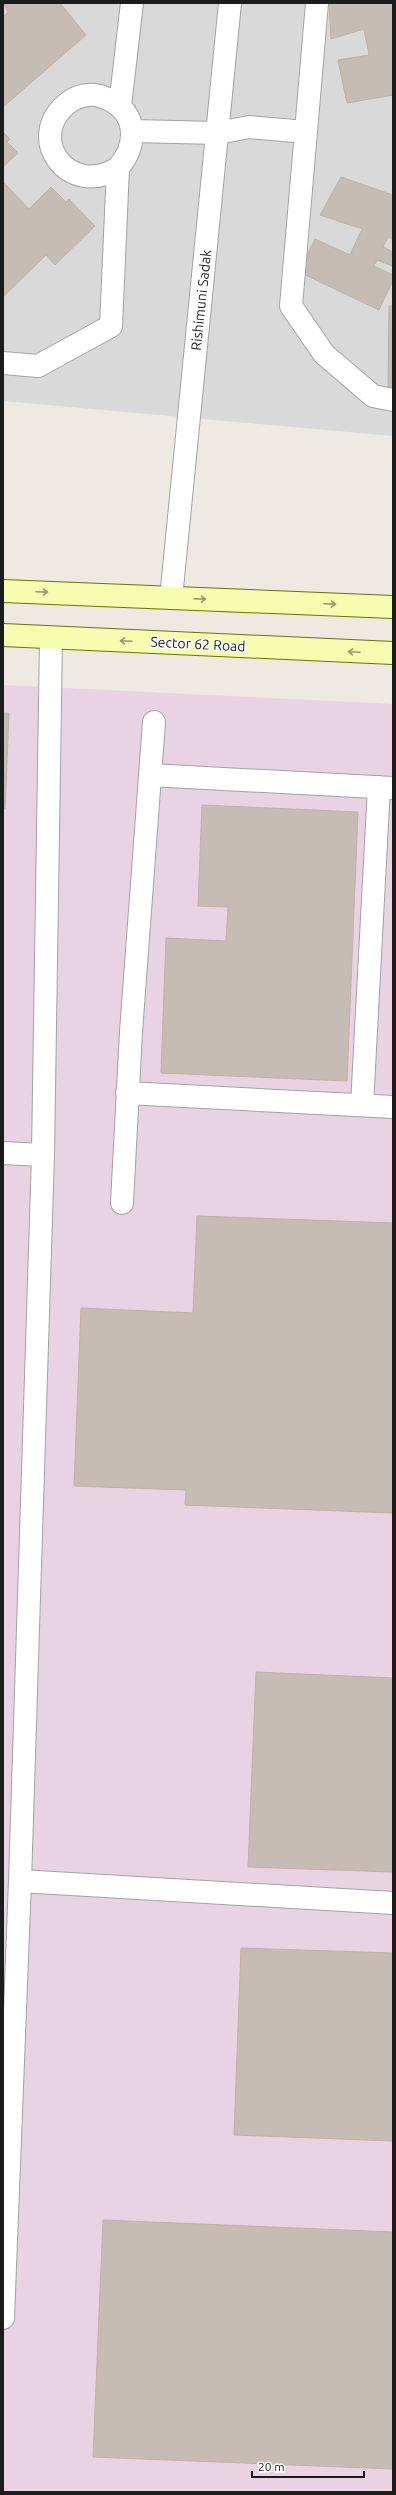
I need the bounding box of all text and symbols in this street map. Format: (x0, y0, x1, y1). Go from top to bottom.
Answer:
street label: Rishimuni Sadak (188, 249, 214, 351)
one-way arrow (35, 589, 48, 596)
one-way arrow (193, 595, 206, 603)
one-way arrow (323, 600, 336, 608)
street label: Sector 62 Road (150, 634, 246, 654)
one-way arrow (120, 637, 133, 645)
one-way arrow (348, 648, 361, 655)
scale bar (252, 2453, 364, 2479)
text: 20 m (258, 2460, 285, 2473)

